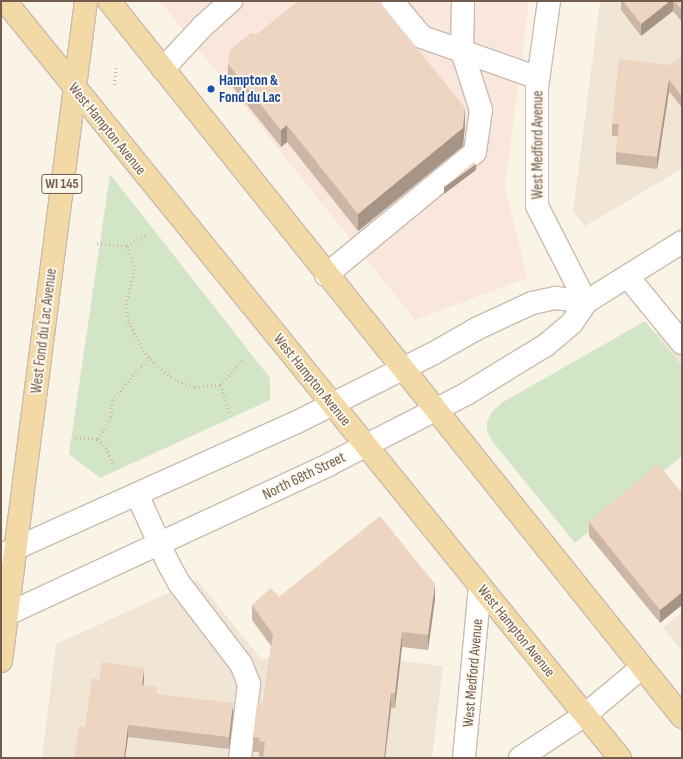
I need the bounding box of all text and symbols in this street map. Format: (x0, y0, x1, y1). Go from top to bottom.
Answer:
place label: Hampton & Fond du Lac (219, 71, 281, 106)
street label: West Hampton Avenue (64, 79, 150, 179)
marker: Hampton & Fond du Lac (206, 84, 216, 94)
street label: West Medford Avenue (529, 91, 547, 199)
road number: WI 145 (41, 172, 83, 196)
street label: West Fond du Lac Avenue (27, 267, 61, 395)
street label: West Hampton Avenue (269, 330, 355, 430)
street label: North 68th Street (260, 448, 348, 504)
street label: West Hampton Avenue (473, 581, 559, 681)
street label: West Medford Avenue (459, 618, 487, 728)

